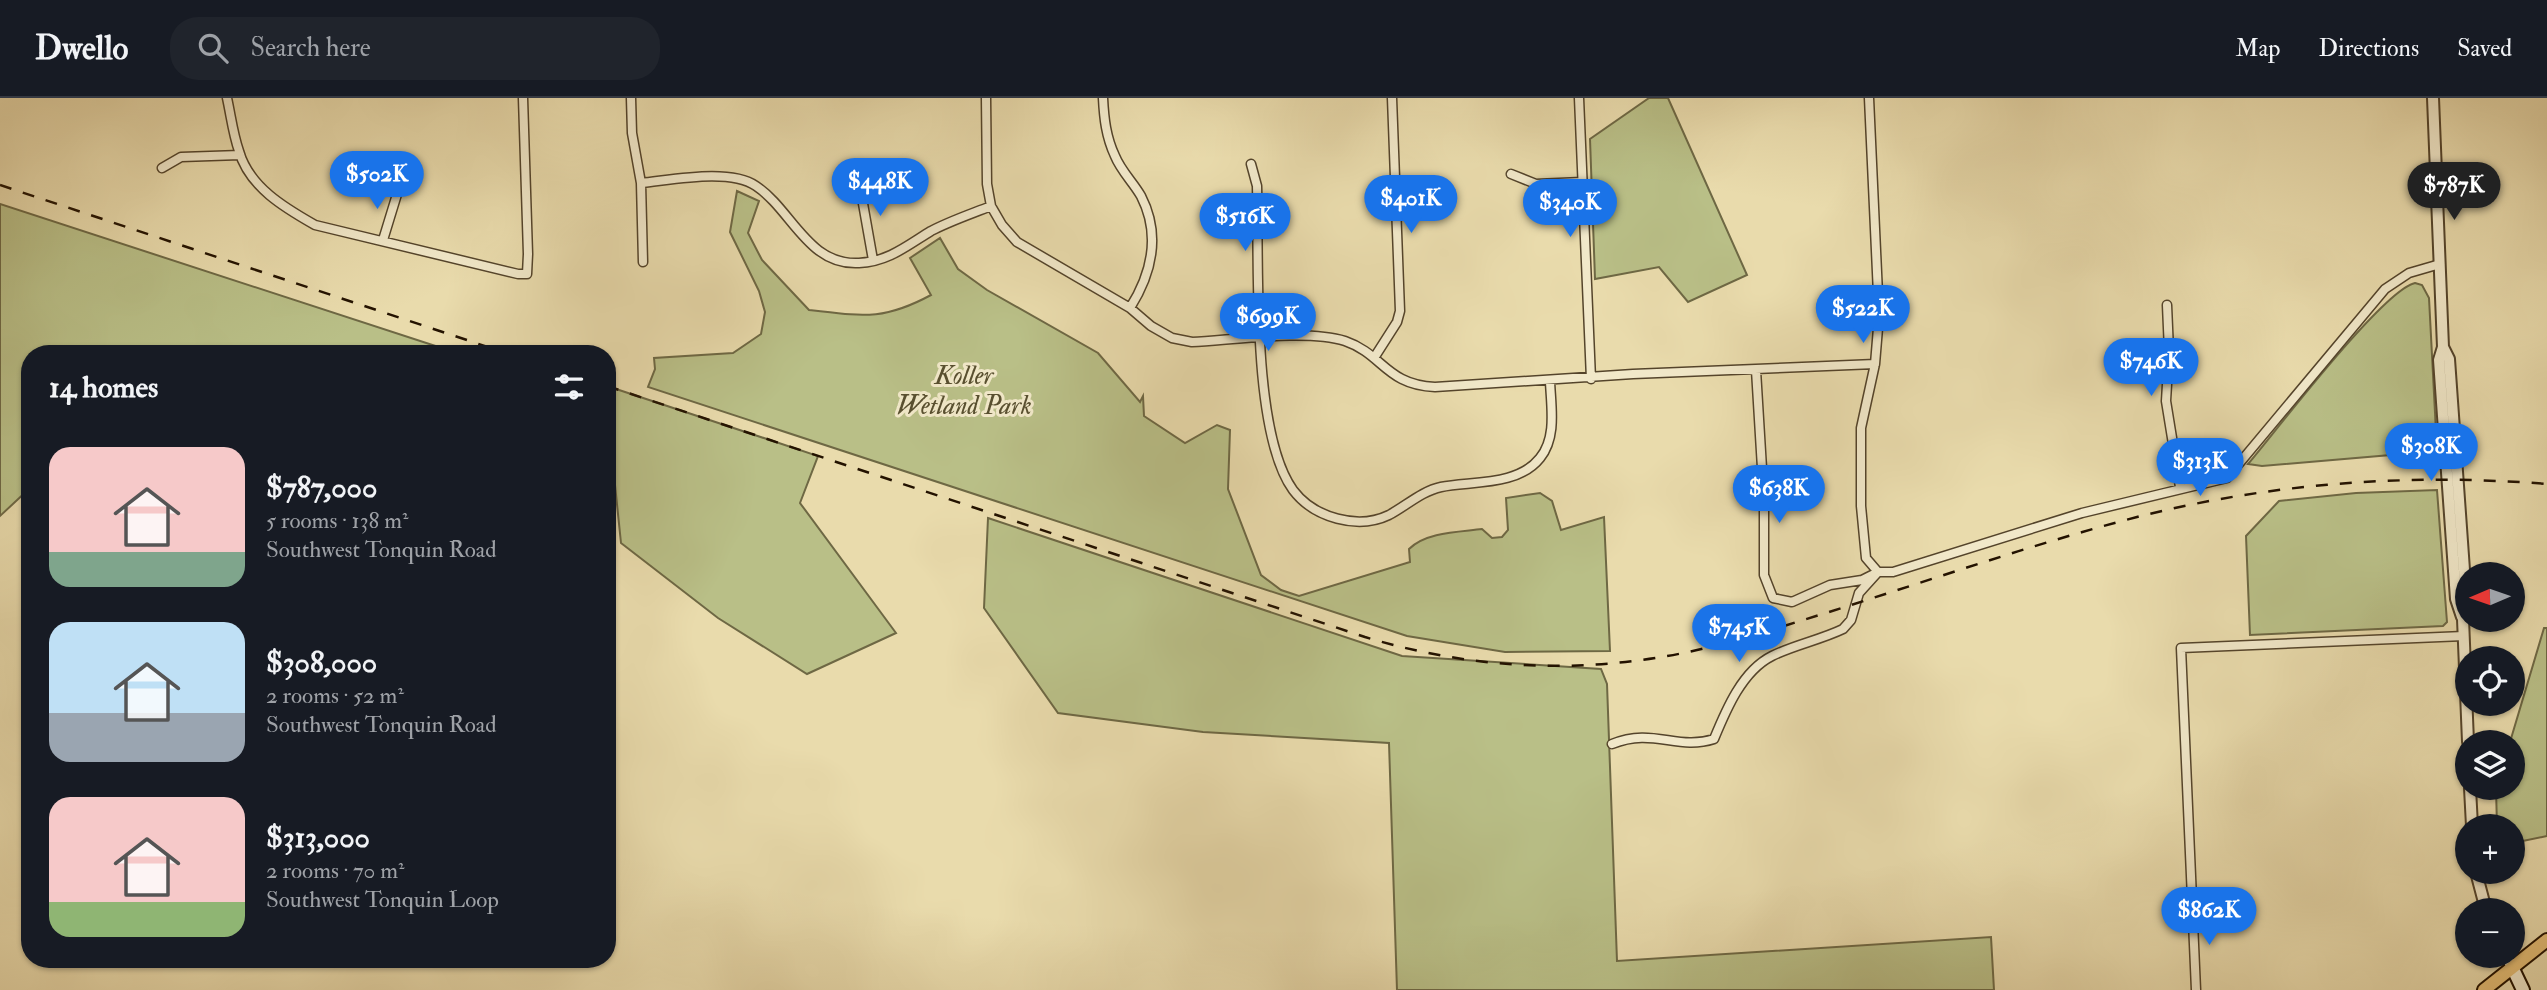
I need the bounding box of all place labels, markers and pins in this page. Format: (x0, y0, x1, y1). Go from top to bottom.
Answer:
pin: $502K (328, 152, 426, 211)
pin: $448K (831, 158, 929, 218)
pin: $787K (2405, 162, 2503, 222)
pin: $401K (1362, 176, 1460, 235)
pin: $340K (1521, 180, 1619, 239)
pin: $516K (1196, 194, 1294, 253)
pin: $522K (1814, 286, 1912, 345)
pin: $699K (1219, 294, 1317, 353)
pin: $746K (2102, 338, 2200, 398)
pin: $308K (2382, 424, 2480, 483)
pin: $313K (2151, 438, 2249, 498)
pin: $638K (1730, 466, 1828, 525)
pin: $745K (1690, 604, 1788, 664)
pin: $862K (2160, 888, 2258, 947)

